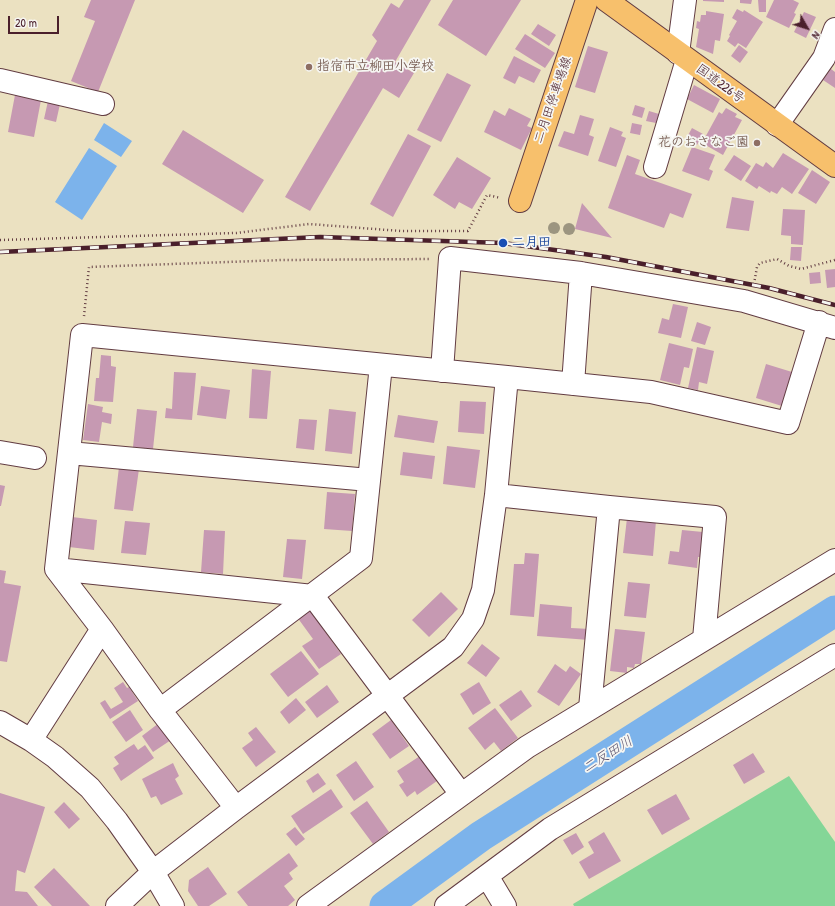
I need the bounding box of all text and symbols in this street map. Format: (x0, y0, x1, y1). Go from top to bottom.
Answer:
scale bar (10, 8, 61, 34)
north arrow (787, 8, 827, 48)
text: 20 m (15, 14, 37, 31)
text: N (809, 29, 824, 42)
street label: 二月田停車場線 (531, 54, 575, 146)
place label: 指宿市立柳田小学校 (317, 59, 434, 75)
street label: 国道226号 (693, 61, 747, 107)
marker: 指宿市立柳田小学校 (304, 62, 314, 72)
place label: 花のおさなご園 (658, 135, 749, 151)
marker: 花のおさなご園 (752, 138, 762, 148)
place label: 二月田 (512, 235, 551, 251)
marker: 二月田 (497, 237, 509, 249)
water label: 二反田川 (580, 733, 636, 777)

